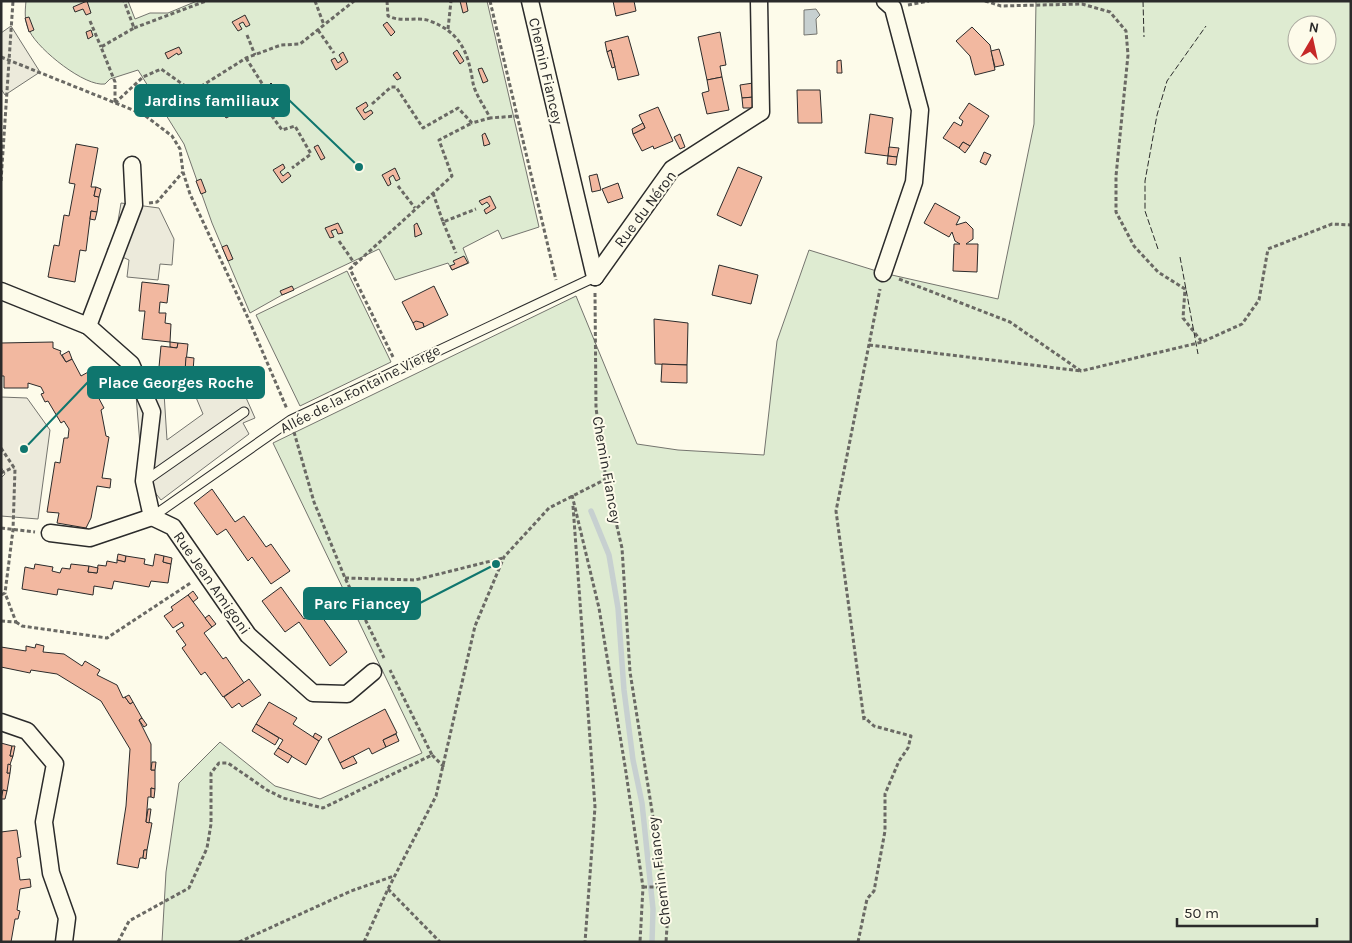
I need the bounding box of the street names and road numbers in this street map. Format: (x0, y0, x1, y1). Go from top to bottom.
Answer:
street label: Chemin Fiancey (525, 16, 567, 126)
street label: Rue du Néron (610, 167, 680, 251)
street label: Allée de la Fontaine Vierge (277, 341, 443, 437)
street label: Chemin Fiancey (589, 415, 625, 525)
street label: Rue Jean Amigoni (170, 528, 254, 638)
street label: Chemin Fiancey (643, 816, 675, 926)

